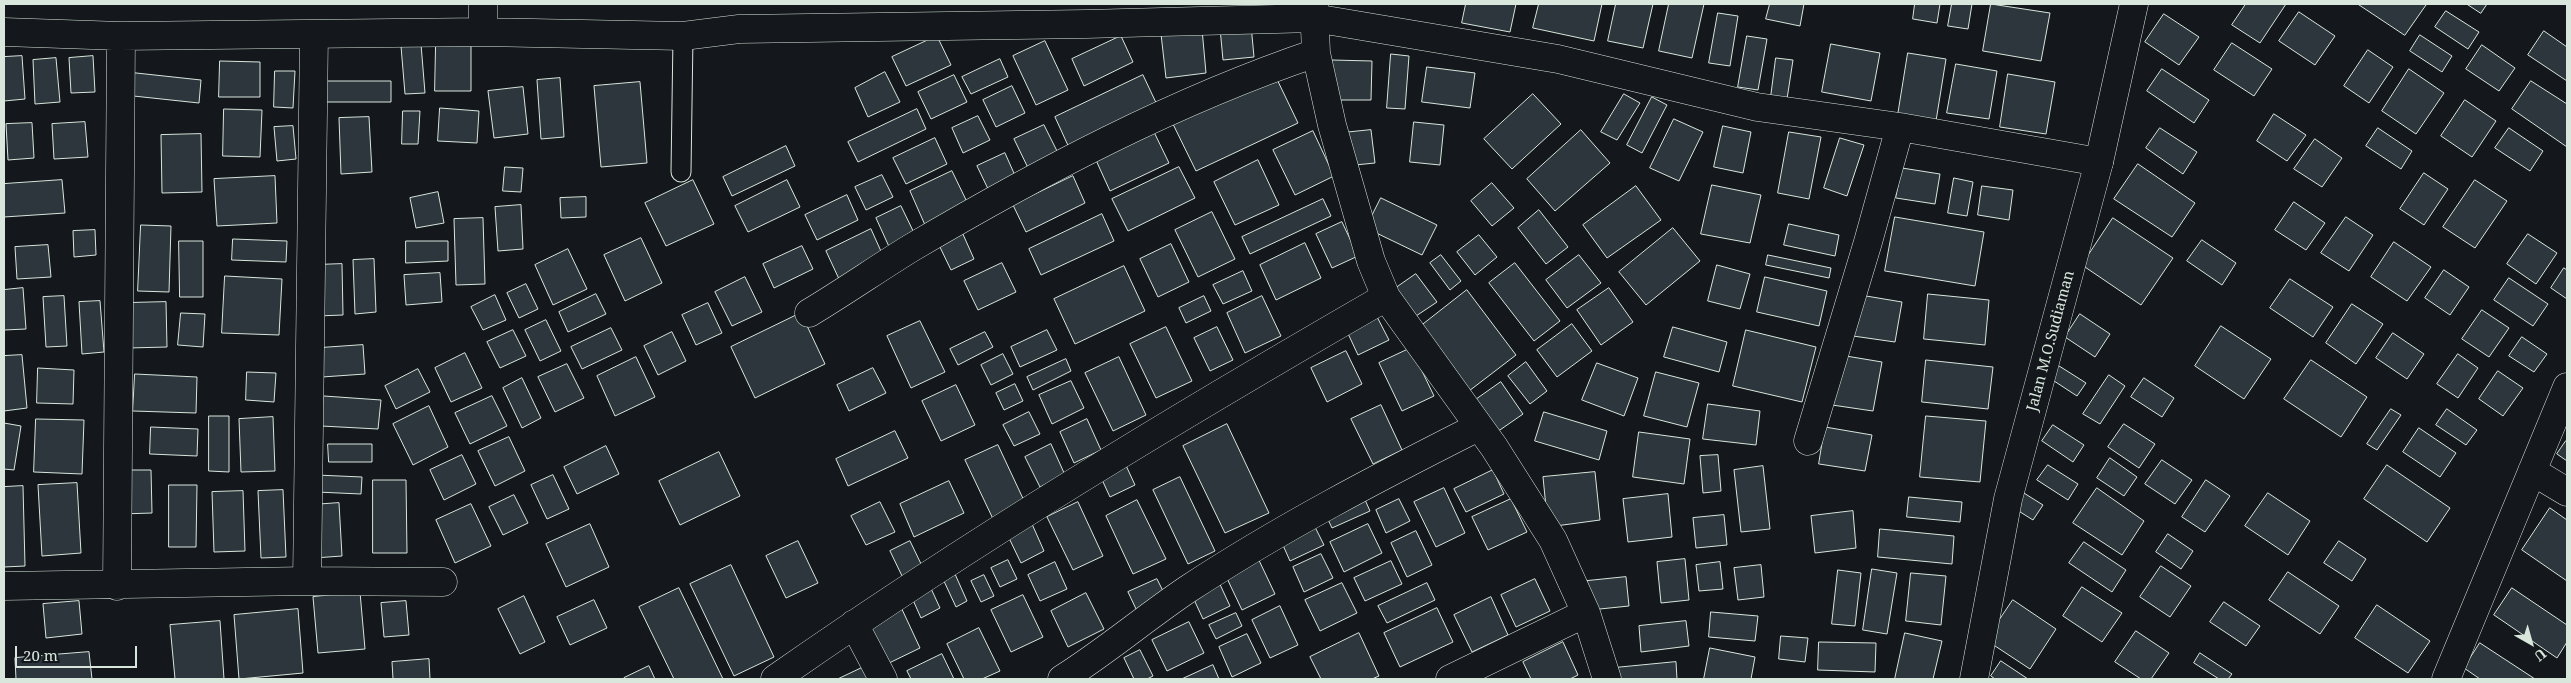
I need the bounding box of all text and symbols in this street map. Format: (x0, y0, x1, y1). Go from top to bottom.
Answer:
street label: Jalan M.O.Sudiaman (2024, 269, 2078, 413)
north arrow (2506, 618, 2556, 668)
scale bar (18, 636, 140, 668)
text: 20 m (23, 645, 58, 665)
text: U (2531, 645, 2551, 666)

